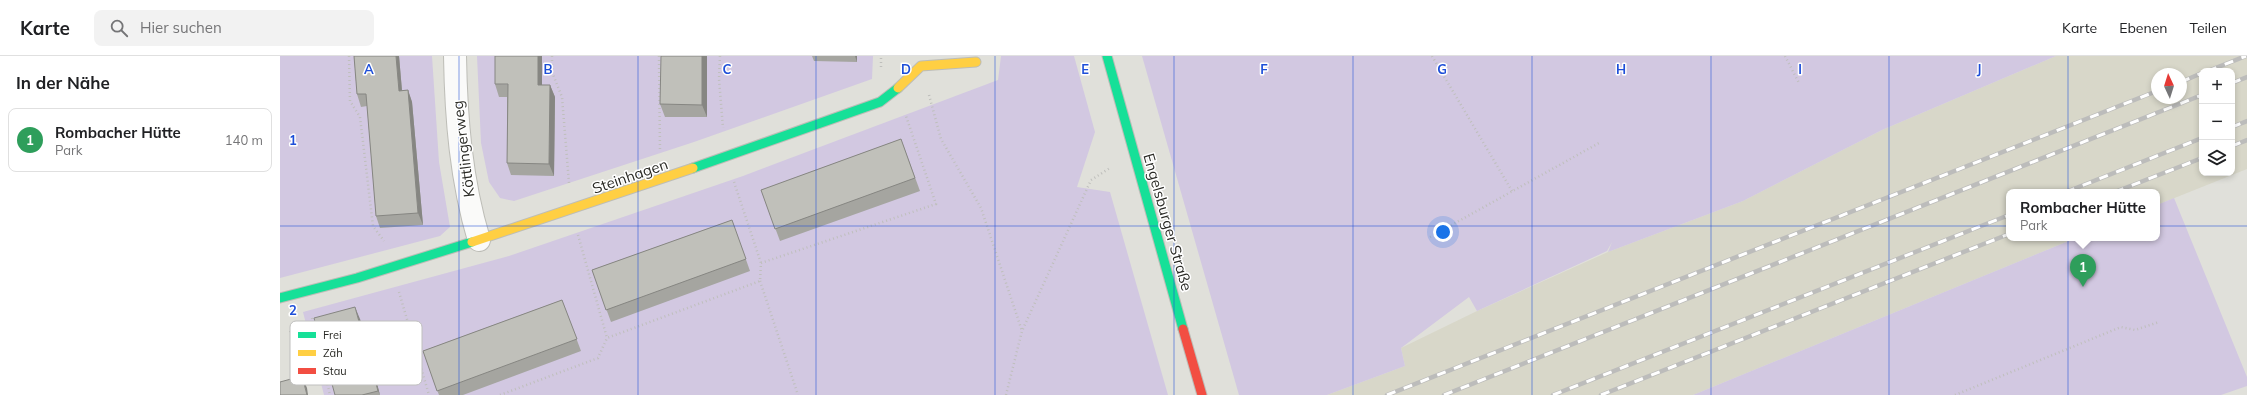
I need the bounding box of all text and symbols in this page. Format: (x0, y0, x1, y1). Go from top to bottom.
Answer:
search box (94, 10, 374, 46)
text: Karte (20, 16, 70, 40)
icon: search (108, 17, 130, 39)
text: Hier suchen (140, 18, 222, 37)
text: Karte (2062, 19, 2097, 37)
text: Ebenen (2119, 19, 2168, 37)
text: Teilen (2190, 19, 2227, 37)
text: A (364, 61, 374, 77)
text: B (544, 61, 553, 77)
text: C (723, 61, 732, 77)
text: D (901, 61, 911, 77)
text: E (1081, 61, 1089, 77)
text: F (1260, 61, 1268, 77)
text: G (1437, 61, 1447, 77)
text: H (1616, 61, 1626, 77)
text: I (1798, 61, 1802, 77)
text: J (1977, 61, 1981, 77)
north arrow (2151, 68, 2187, 104)
map controls (2199, 68, 2235, 176)
button: + (2199, 68, 2235, 104)
text: In der Nähe (16, 72, 110, 93)
street label: Köttlingerweg (448, 100, 478, 198)
button: − (2199, 104, 2235, 140)
text: Rombacher Hütte (55, 123, 181, 142)
text: 1 (26, 132, 34, 148)
text: 140 m (225, 132, 263, 148)
text: 1 (289, 132, 297, 148)
button: layers (2199, 140, 2235, 176)
text: Park (55, 142, 82, 158)
street label: Engelsburger Straße (1139, 151, 1197, 293)
street label: Steinhagen (590, 154, 670, 198)
popup (2006, 189, 2160, 241)
text: Rombacher Hütte (2020, 198, 2146, 217)
text: Park (2020, 217, 2047, 233)
your location (1433, 222, 1453, 242)
pin: 1 (2070, 254, 2096, 287)
text: 2 (289, 302, 297, 318)
legend (290, 321, 422, 385)
text: Frei (323, 328, 342, 342)
text: Zäh (323, 346, 343, 360)
text: Stau (323, 364, 347, 378)

